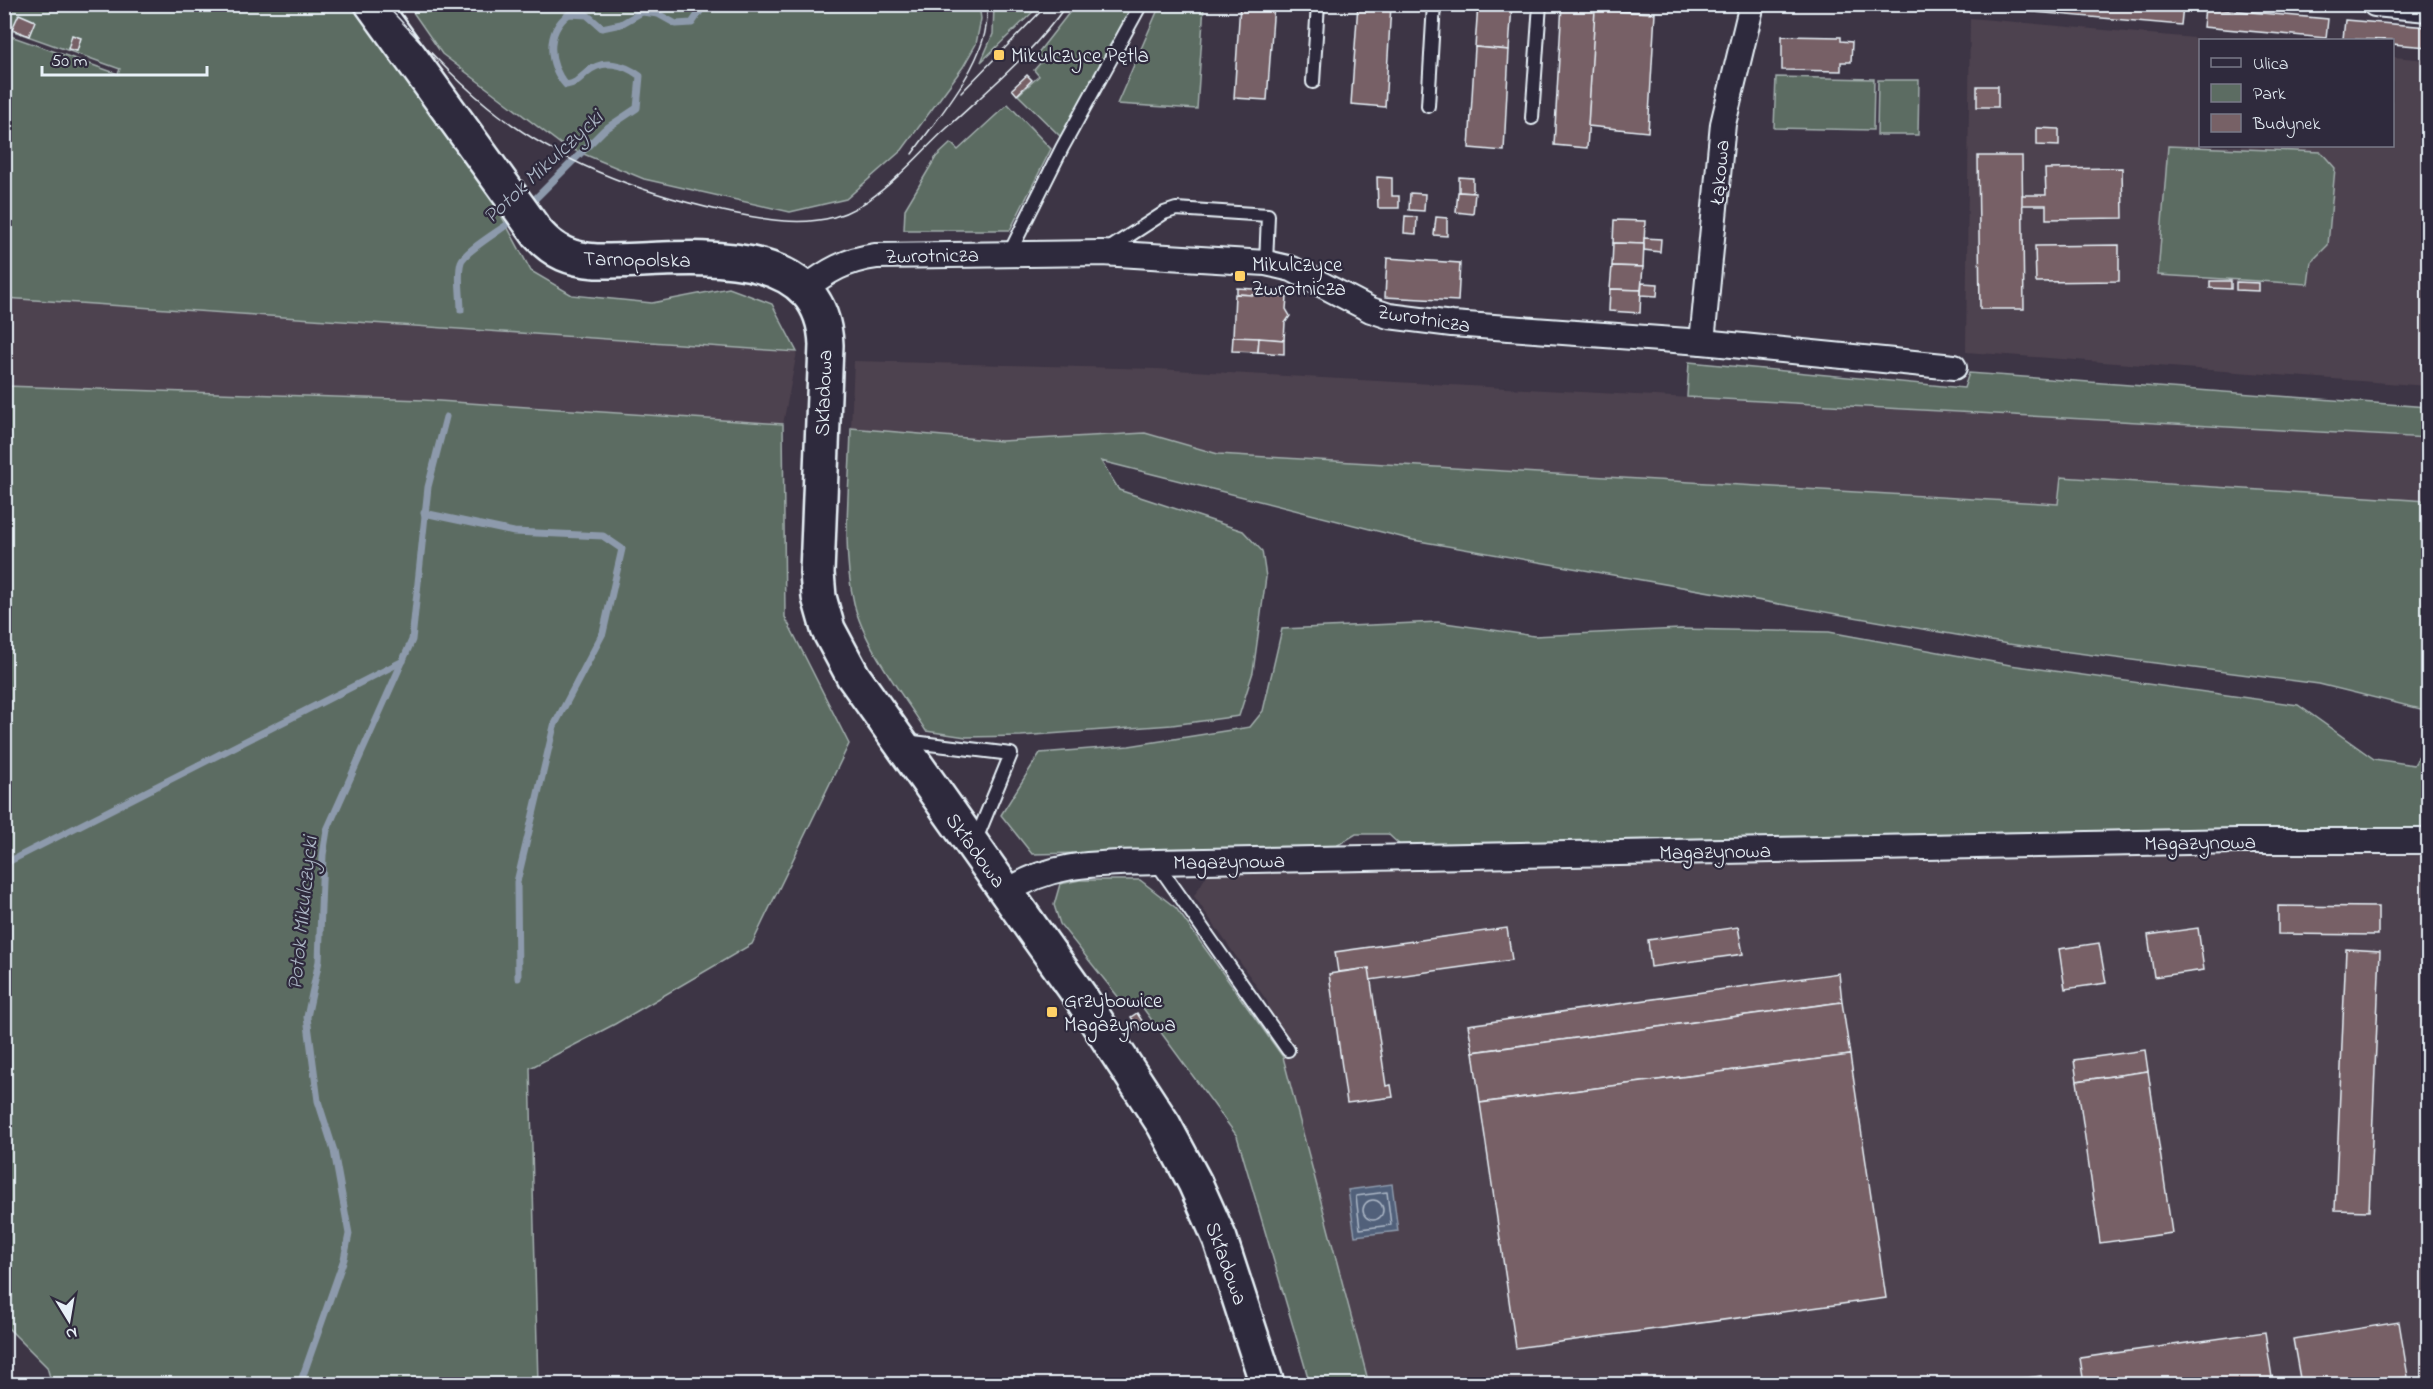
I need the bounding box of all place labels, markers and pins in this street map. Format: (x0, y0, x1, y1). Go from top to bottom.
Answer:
place label: Mikulczyce Pętla (1011, 42, 1149, 74)
marker: Mikulczyce Pętla (992, 48, 1006, 62)
place label: Mikulczyce Zwrotnicza (1252, 251, 1346, 305)
marker: Mikulczyce Zwrotnicza (1233, 269, 1247, 283)
place label: Grzybowice Magazynowa (1064, 987, 1176, 1043)
marker: Grzybowice Magazynowa (1045, 1005, 1059, 1019)

